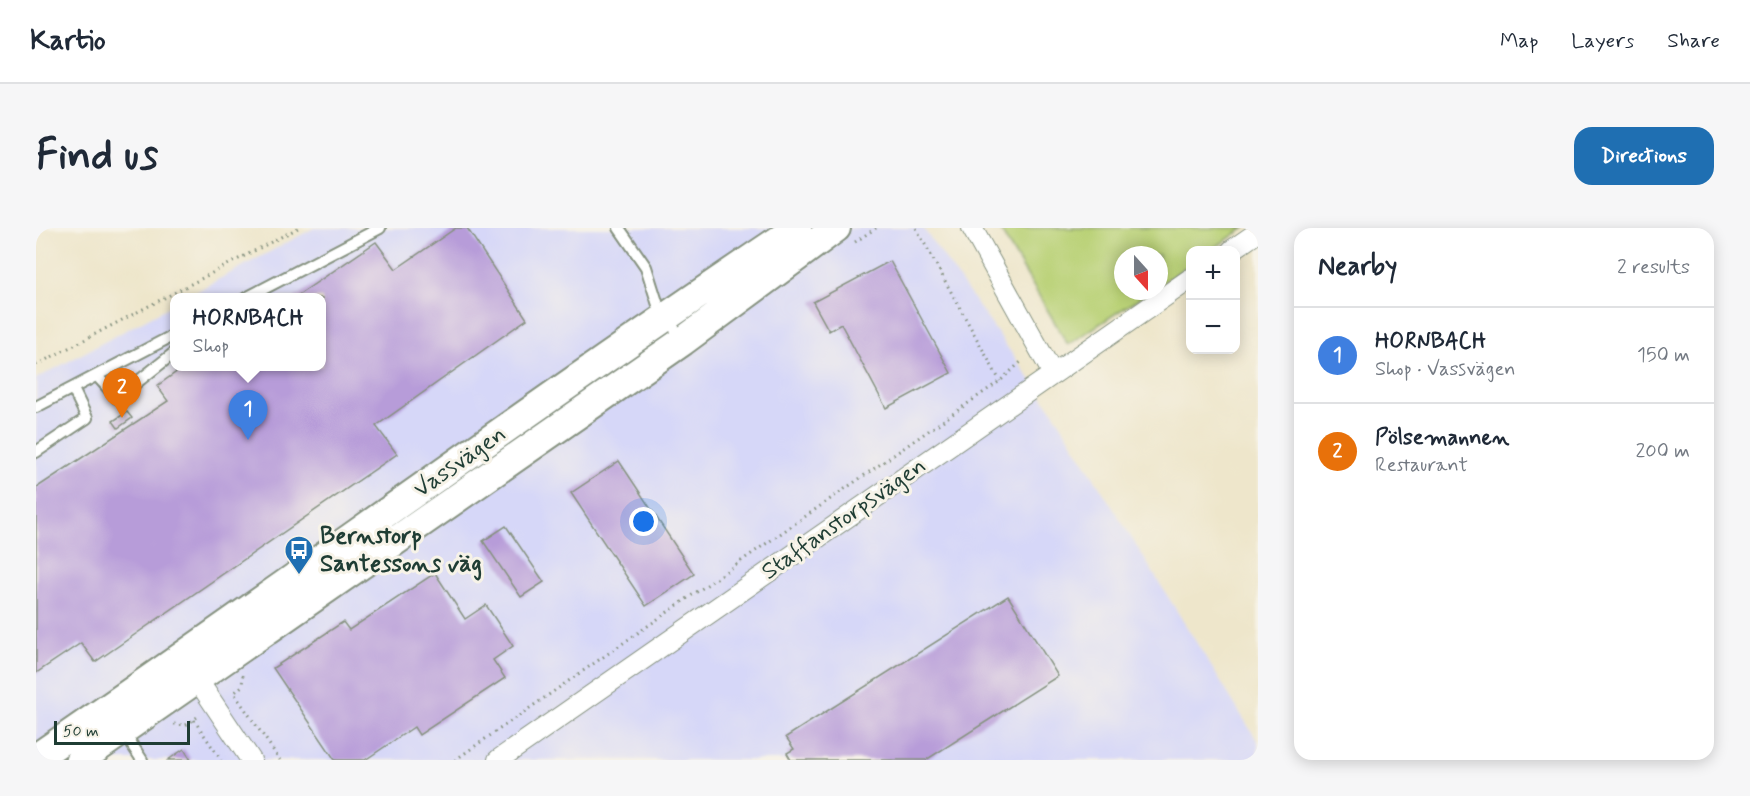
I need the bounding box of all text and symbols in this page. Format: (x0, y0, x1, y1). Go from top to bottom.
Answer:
text: Kartio (30, 23, 106, 60)
text: Map (1500, 27, 1538, 55)
text: Layers (1571, 27, 1634, 55)
text: Share (1667, 27, 1720, 55)
button: Directions (1574, 127, 1714, 185)
text: Find us (36, 129, 158, 184)
north arrow (1114, 246, 1168, 300)
map controls (1186, 246, 1240, 354)
button: + (1186, 246, 1240, 300)
text: Nearby (1318, 250, 1397, 284)
text: 2 results (1617, 254, 1690, 281)
popup (170, 293, 326, 371)
button: − (1186, 300, 1240, 354)
text: HORNBACH (193, 305, 303, 333)
text: HORNBACH (1375, 328, 1486, 356)
text: Shop (193, 333, 229, 360)
text: 1 (1333, 342, 1342, 369)
text: 150 m (1637, 342, 1690, 369)
text: Shop · Vassvägen (1375, 356, 1516, 383)
pin: 2 (102, 368, 142, 418)
pin: 1 (228, 390, 268, 440)
street label: Vassvägen (408, 419, 512, 505)
text: Pölsemannen (1375, 424, 1509, 452)
text: 2 (1333, 438, 1342, 465)
text: 200 m (1635, 438, 1690, 465)
street label: Staffanstorpsvägen (756, 451, 932, 587)
text: Restaurant (1375, 452, 1468, 479)
your location (629, 507, 658, 536)
place label: Bernstorp Santessons väg (320, 521, 482, 581)
bus stop icon: Bernstorp Santessons väg (283, 534, 315, 576)
scale bar (54, 718, 190, 746)
text: 50 m (63, 721, 99, 742)

